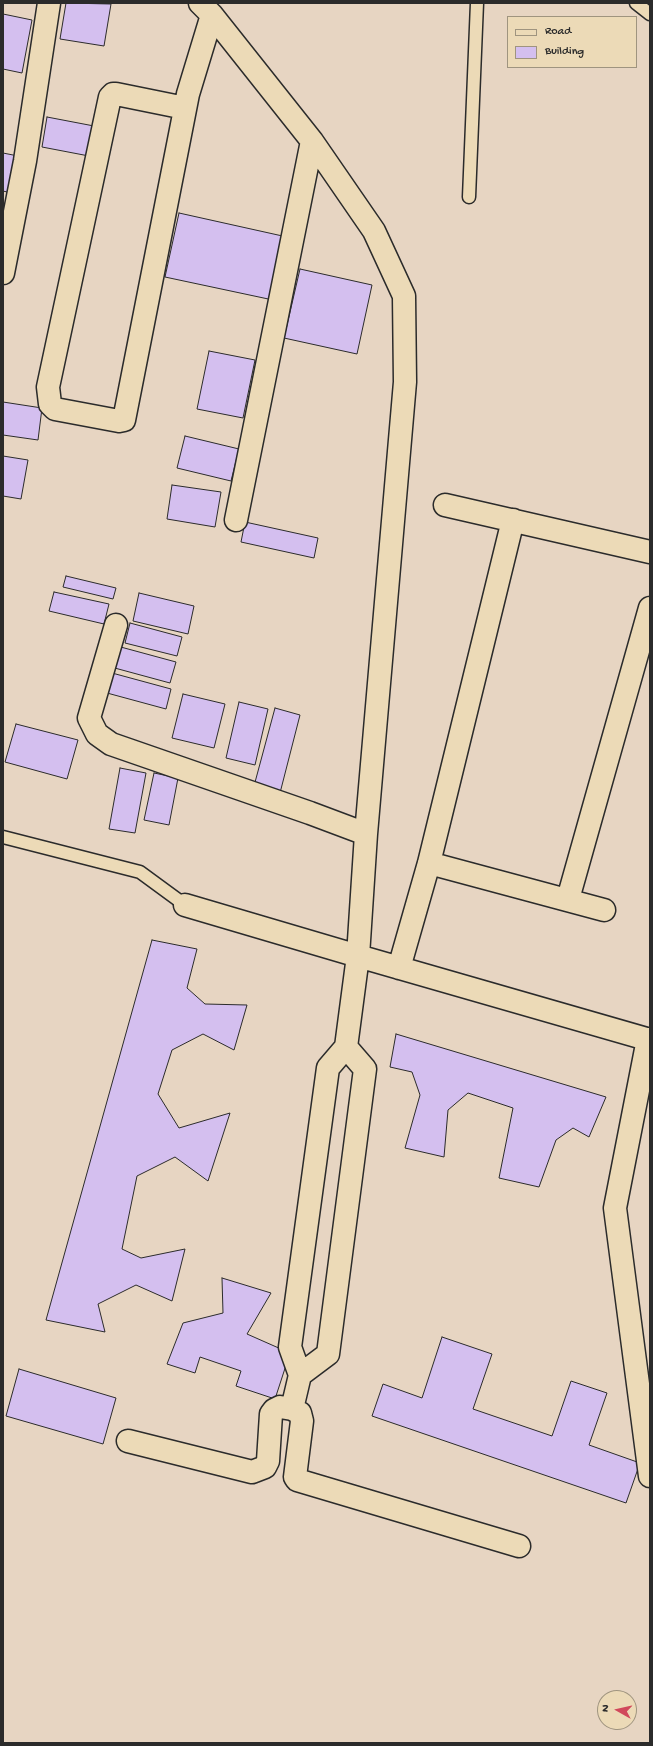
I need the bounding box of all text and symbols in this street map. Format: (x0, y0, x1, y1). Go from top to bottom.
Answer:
legend (507, 16, 637, 68)
text: Road (545, 25, 571, 39)
text: Building (545, 45, 584, 59)
north arrow (597, 1690, 637, 1730)
text: N (600, 1704, 613, 1713)

